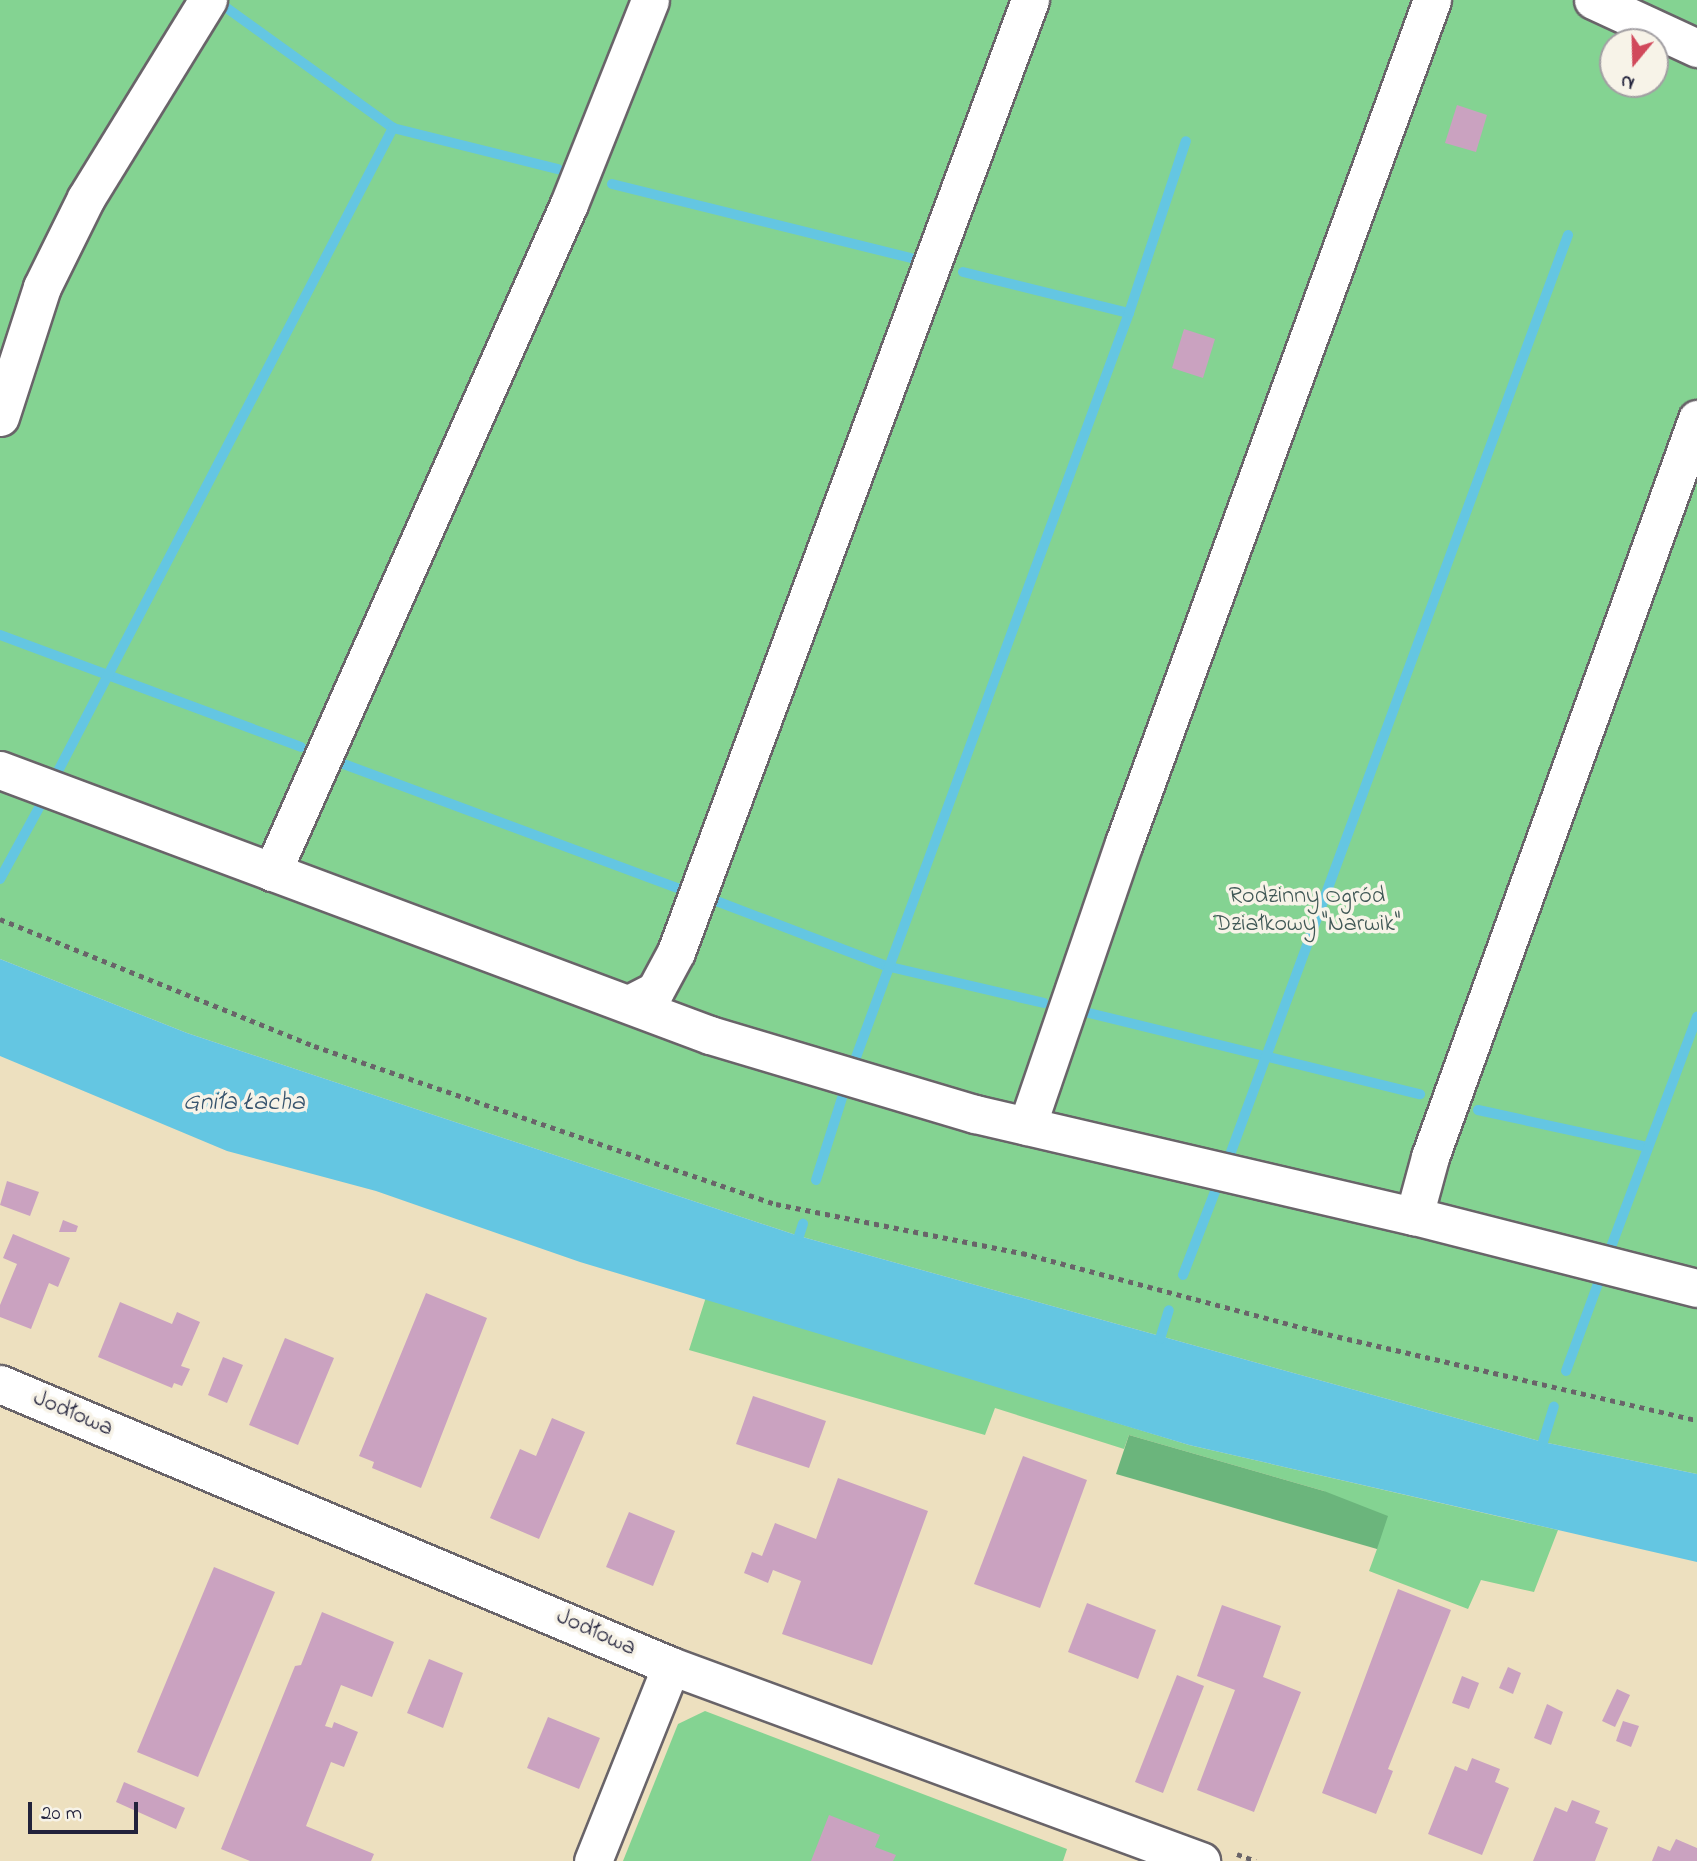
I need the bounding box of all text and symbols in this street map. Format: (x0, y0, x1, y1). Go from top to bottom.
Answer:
north arrow (1599, 28, 1669, 98)
text: N (1617, 67, 1638, 96)
park label: Rodzinny Ogród Działkowy "Narwik" (1214, 883, 1400, 939)
water label: Gniła Łacha (183, 1088, 305, 1120)
street label: Jodłowa (29, 1384, 117, 1444)
street label: Jodłowa (552, 1603, 640, 1663)
scale bar (32, 1787, 142, 1831)
text: 20 m (41, 1799, 82, 1829)

